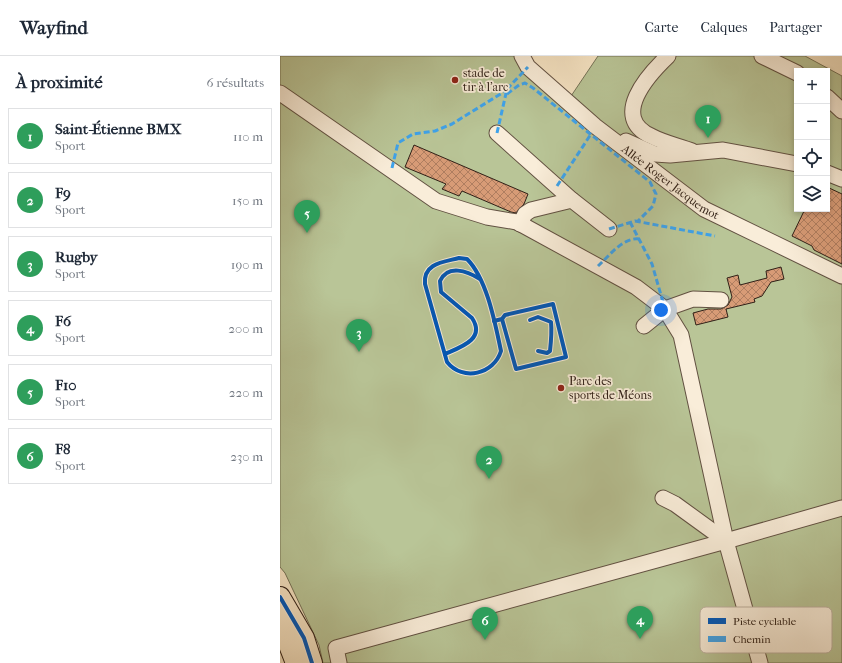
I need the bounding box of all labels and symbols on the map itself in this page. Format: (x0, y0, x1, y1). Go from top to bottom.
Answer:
place label: stade de tir à l'arc (463, 66, 508, 94)
marker: stade de tir à l'arc (450, 75, 460, 85)
pin: 1 (695, 105, 721, 138)
street label: Allée Roger Jacquemot (618, 141, 722, 223)
pin: 5 (294, 200, 320, 233)
your location (651, 300, 671, 320)
pin: 3 (346, 319, 372, 352)
place label: Parc des sports de Méons (569, 374, 652, 402)
marker: Parc des sports de Méons (556, 383, 566, 393)
pin: 2 (476, 446, 502, 479)
pin: 4 (627, 606, 653, 639)
pin: 6 (472, 607, 498, 640)
legend (700, 607, 832, 653)
text: Piste cyclable (733, 615, 797, 628)
text: Chemin (733, 633, 771, 646)

